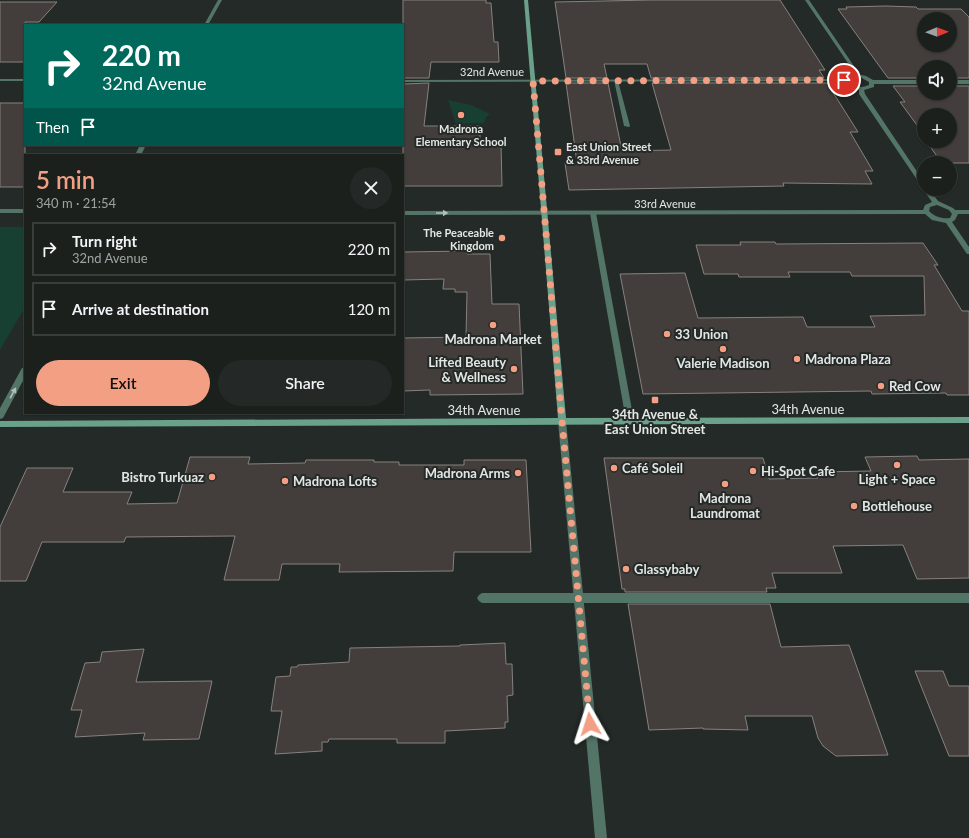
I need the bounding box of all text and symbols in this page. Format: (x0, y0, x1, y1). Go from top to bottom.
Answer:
north arrow (917, 12, 957, 52)
map controls (917, 12, 957, 196)
text: 220 m (102, 38, 181, 72)
icon: right (36, 40, 88, 92)
button: sound (917, 60, 957, 100)
pin (827, 63, 861, 97)
street label: 32nd Avenue (460, 65, 524, 78)
icon: arrive (833, 69, 855, 91)
text: 32nd Avenue (102, 72, 207, 94)
button: + (917, 108, 957, 148)
marker: Madrona Elementary School (456, 110, 466, 120)
icon: arrive (77, 116, 99, 138)
text: Then (36, 118, 69, 136)
place label: Madrona Elementary School (416, 122, 507, 148)
place label: East Union Street & 33rd Avenue (566, 140, 652, 166)
marker: East Union Street & 33rd Avenue (553, 147, 563, 157)
button: − (917, 156, 957, 196)
text: 5 min (36, 165, 95, 194)
button: close (350, 167, 392, 209)
text: 340 m · 21:54 (36, 195, 116, 211)
street label: 33rd Avenue (634, 197, 696, 210)
one-way arrow (436, 210, 449, 216)
place label: The Peaceable Kingdom (423, 226, 494, 252)
text: Turn right (72, 232, 137, 250)
marker: The Peaceable Kingdom (497, 233, 507, 243)
icon: right (38, 238, 60, 260)
text: 220 m (348, 240, 390, 258)
text: 32nd Avenue (72, 250, 148, 266)
icon: arrive (38, 298, 60, 320)
text: Arrive at destination (72, 300, 209, 318)
text: 120 m (348, 300, 390, 318)
marker: Madrona Market (488, 320, 498, 330)
place label: 33 Union (675, 326, 728, 342)
marker: 33 Union (662, 329, 672, 339)
place label: Madrona Market (444, 331, 542, 347)
marker: Valerie Madison (718, 344, 728, 354)
place label: Madrona Plaza (805, 351, 891, 367)
place label: Lifted Beauty & Wellness (428, 354, 506, 385)
marker: Madrona Plaza (792, 354, 802, 364)
place label: Valerie Madison (676, 355, 769, 371)
button: Exit (36, 360, 210, 406)
button: Share (218, 360, 392, 406)
marker: Lifted Beauty & Wellness (509, 364, 519, 374)
place label: Red Cow (889, 378, 941, 394)
marker: Red Cow (876, 381, 886, 391)
one-way arrow (9, 387, 16, 399)
marker: 34th Avenue & East Union Street (650, 395, 660, 405)
street label: 34th Avenue (772, 401, 845, 417)
street label: 34th Avenue (448, 402, 521, 418)
place label: 34th Avenue & East Union Street (605, 406, 706, 437)
place label: Café Soleil (622, 460, 683, 476)
marker: Light + Space (892, 460, 902, 470)
marker: Café Soleil (609, 463, 619, 473)
place label: Hi-Spot Cafe (761, 463, 835, 479)
place label: Madrona Arms (425, 465, 510, 481)
marker: Hi-Spot Cafe (748, 466, 758, 476)
marker: Madrona Arms (513, 468, 523, 478)
place label: Bistro Turkuaz (121, 469, 204, 485)
place label: Light + Space (859, 471, 936, 487)
marker: Bistro Turkuaz (207, 472, 217, 482)
place label: Madrona Lofts (293, 473, 377, 489)
marker: Madrona Lofts (280, 476, 290, 486)
marker: Madrona Laundromat (720, 479, 730, 489)
place label: Madrona Laundromat (690, 490, 760, 521)
place label: Bottlehouse (862, 498, 932, 514)
marker: Bottlehouse (849, 501, 859, 511)
place label: Glassybaby (634, 561, 700, 577)
marker: Glassybaby (621, 564, 631, 574)
position arrow (569, 703, 611, 745)

